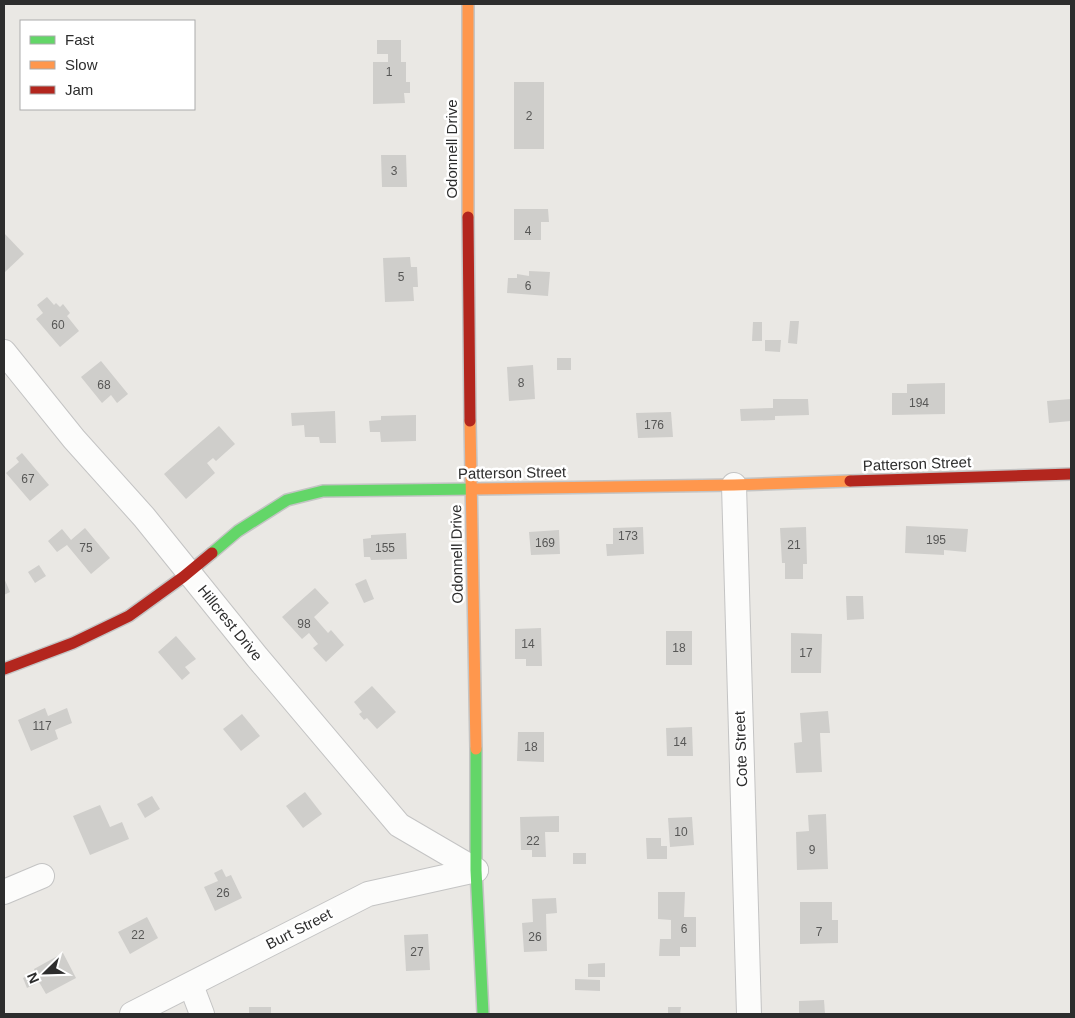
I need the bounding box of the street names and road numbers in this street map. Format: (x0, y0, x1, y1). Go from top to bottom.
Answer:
street label: Odonnell Drive (443, 99, 460, 199)
street label: Patterson Street (863, 453, 972, 474)
street label: Patterson Street (458, 463, 567, 482)
street label: Odonnell Drive (447, 504, 466, 604)
street label: Hillcrest Drive (195, 581, 266, 664)
street label: Cote Street (731, 710, 750, 787)
street label: Burt Street (263, 904, 335, 952)

